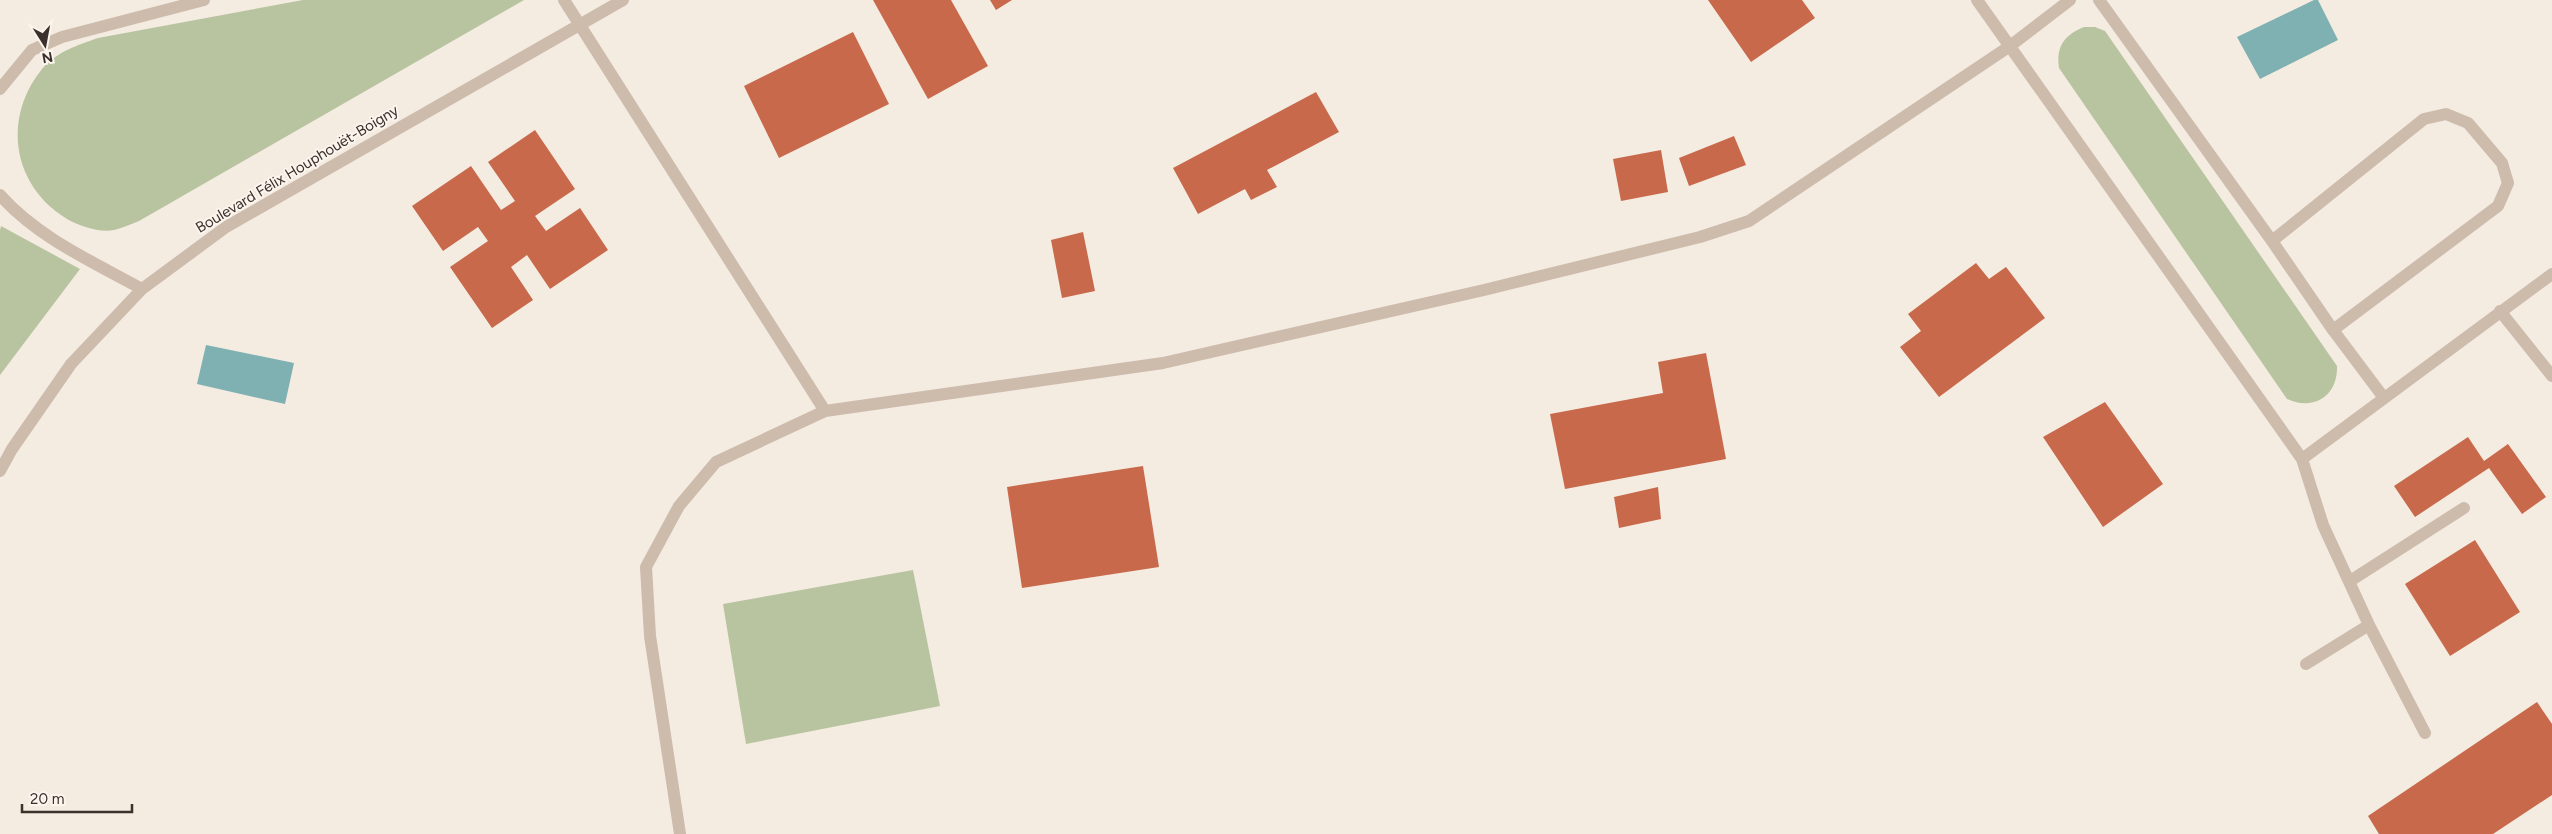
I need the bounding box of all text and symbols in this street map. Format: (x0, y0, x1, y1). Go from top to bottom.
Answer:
north arrow (20, 20, 70, 70)
text: N (40, 48, 54, 67)
street label: Boulevard Félix Houphouët-Boigny (192, 101, 402, 237)
scale bar (22, 782, 132, 814)
text: 20 m (30, 790, 64, 808)

